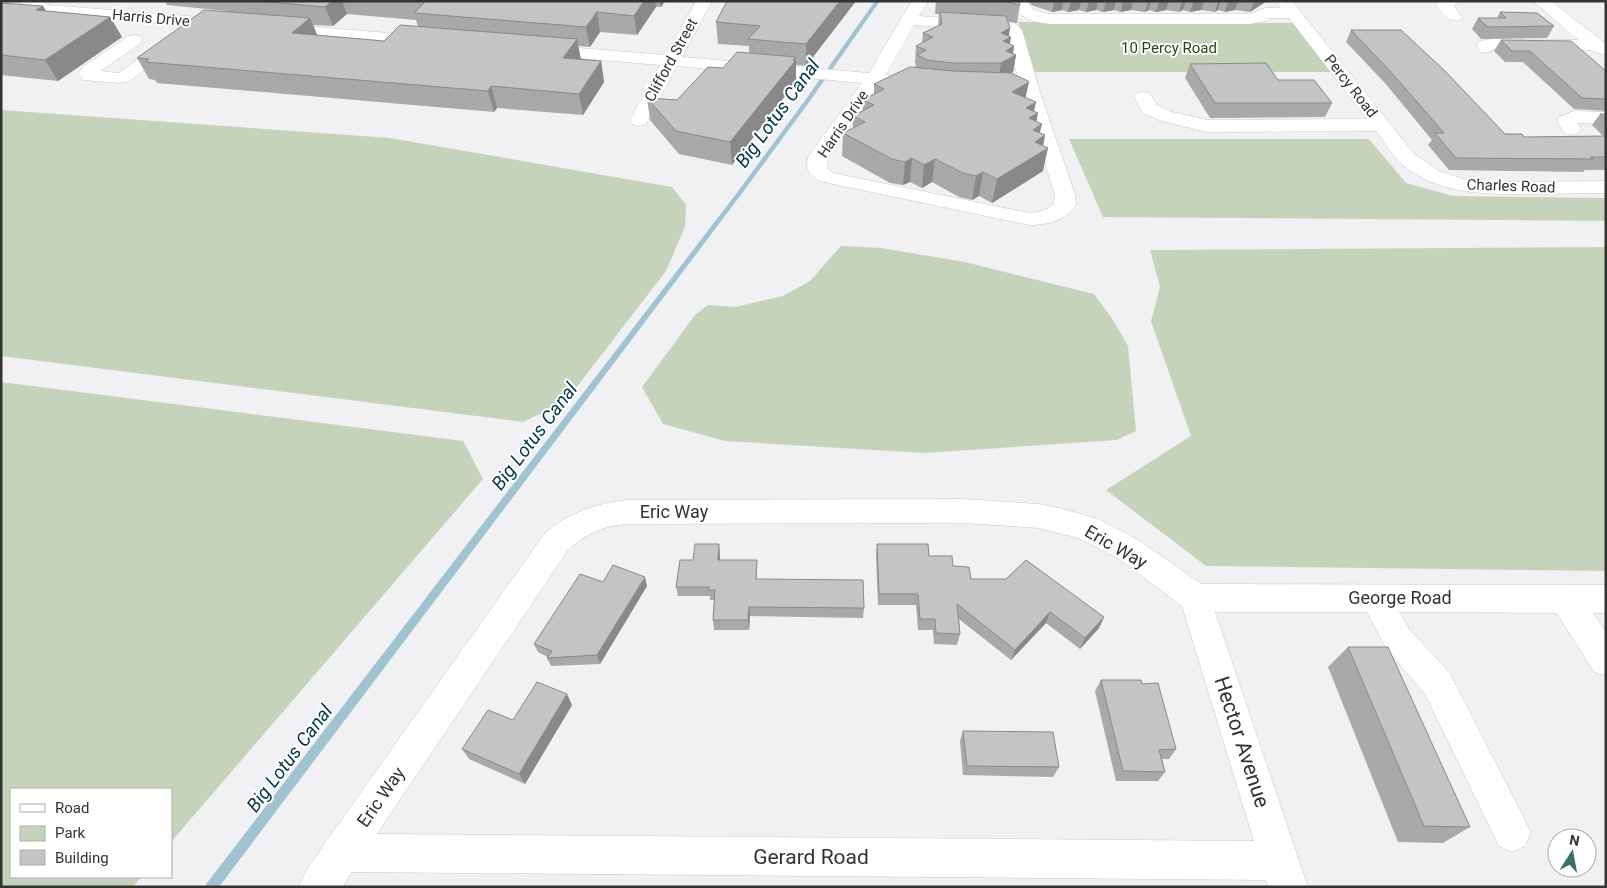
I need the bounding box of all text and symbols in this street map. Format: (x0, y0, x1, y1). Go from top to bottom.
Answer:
street label: Harris Drive (111, 6, 191, 30)
street label: Clifford Street (641, 15, 701, 105)
park label: 10 Percy Road (1121, 39, 1217, 57)
street label: Percy Road (1321, 51, 1381, 121)
water label: Big Lotus Canal (730, 54, 825, 172)
street label: Harris Drive (814, 87, 872, 161)
street label: Charles Road (1466, 175, 1556, 197)
water label: Big Lotus Canal (487, 378, 583, 495)
street label: Eric Way (640, 501, 709, 522)
street label: Eric Way (1081, 520, 1152, 573)
street label: George Road (1348, 587, 1452, 608)
street label: Hector Avenue (1209, 673, 1275, 811)
water label: Big Lotus Canal (242, 700, 338, 817)
street label: Eric Way (352, 762, 409, 831)
legend (10, 788, 172, 878)
text: Road (55, 799, 89, 817)
text: Park (55, 824, 86, 842)
north arrow (1547, 828, 1597, 878)
text: N (1568, 831, 1581, 849)
street label: Gerard Road (753, 845, 869, 869)
text: Building (55, 849, 109, 867)

